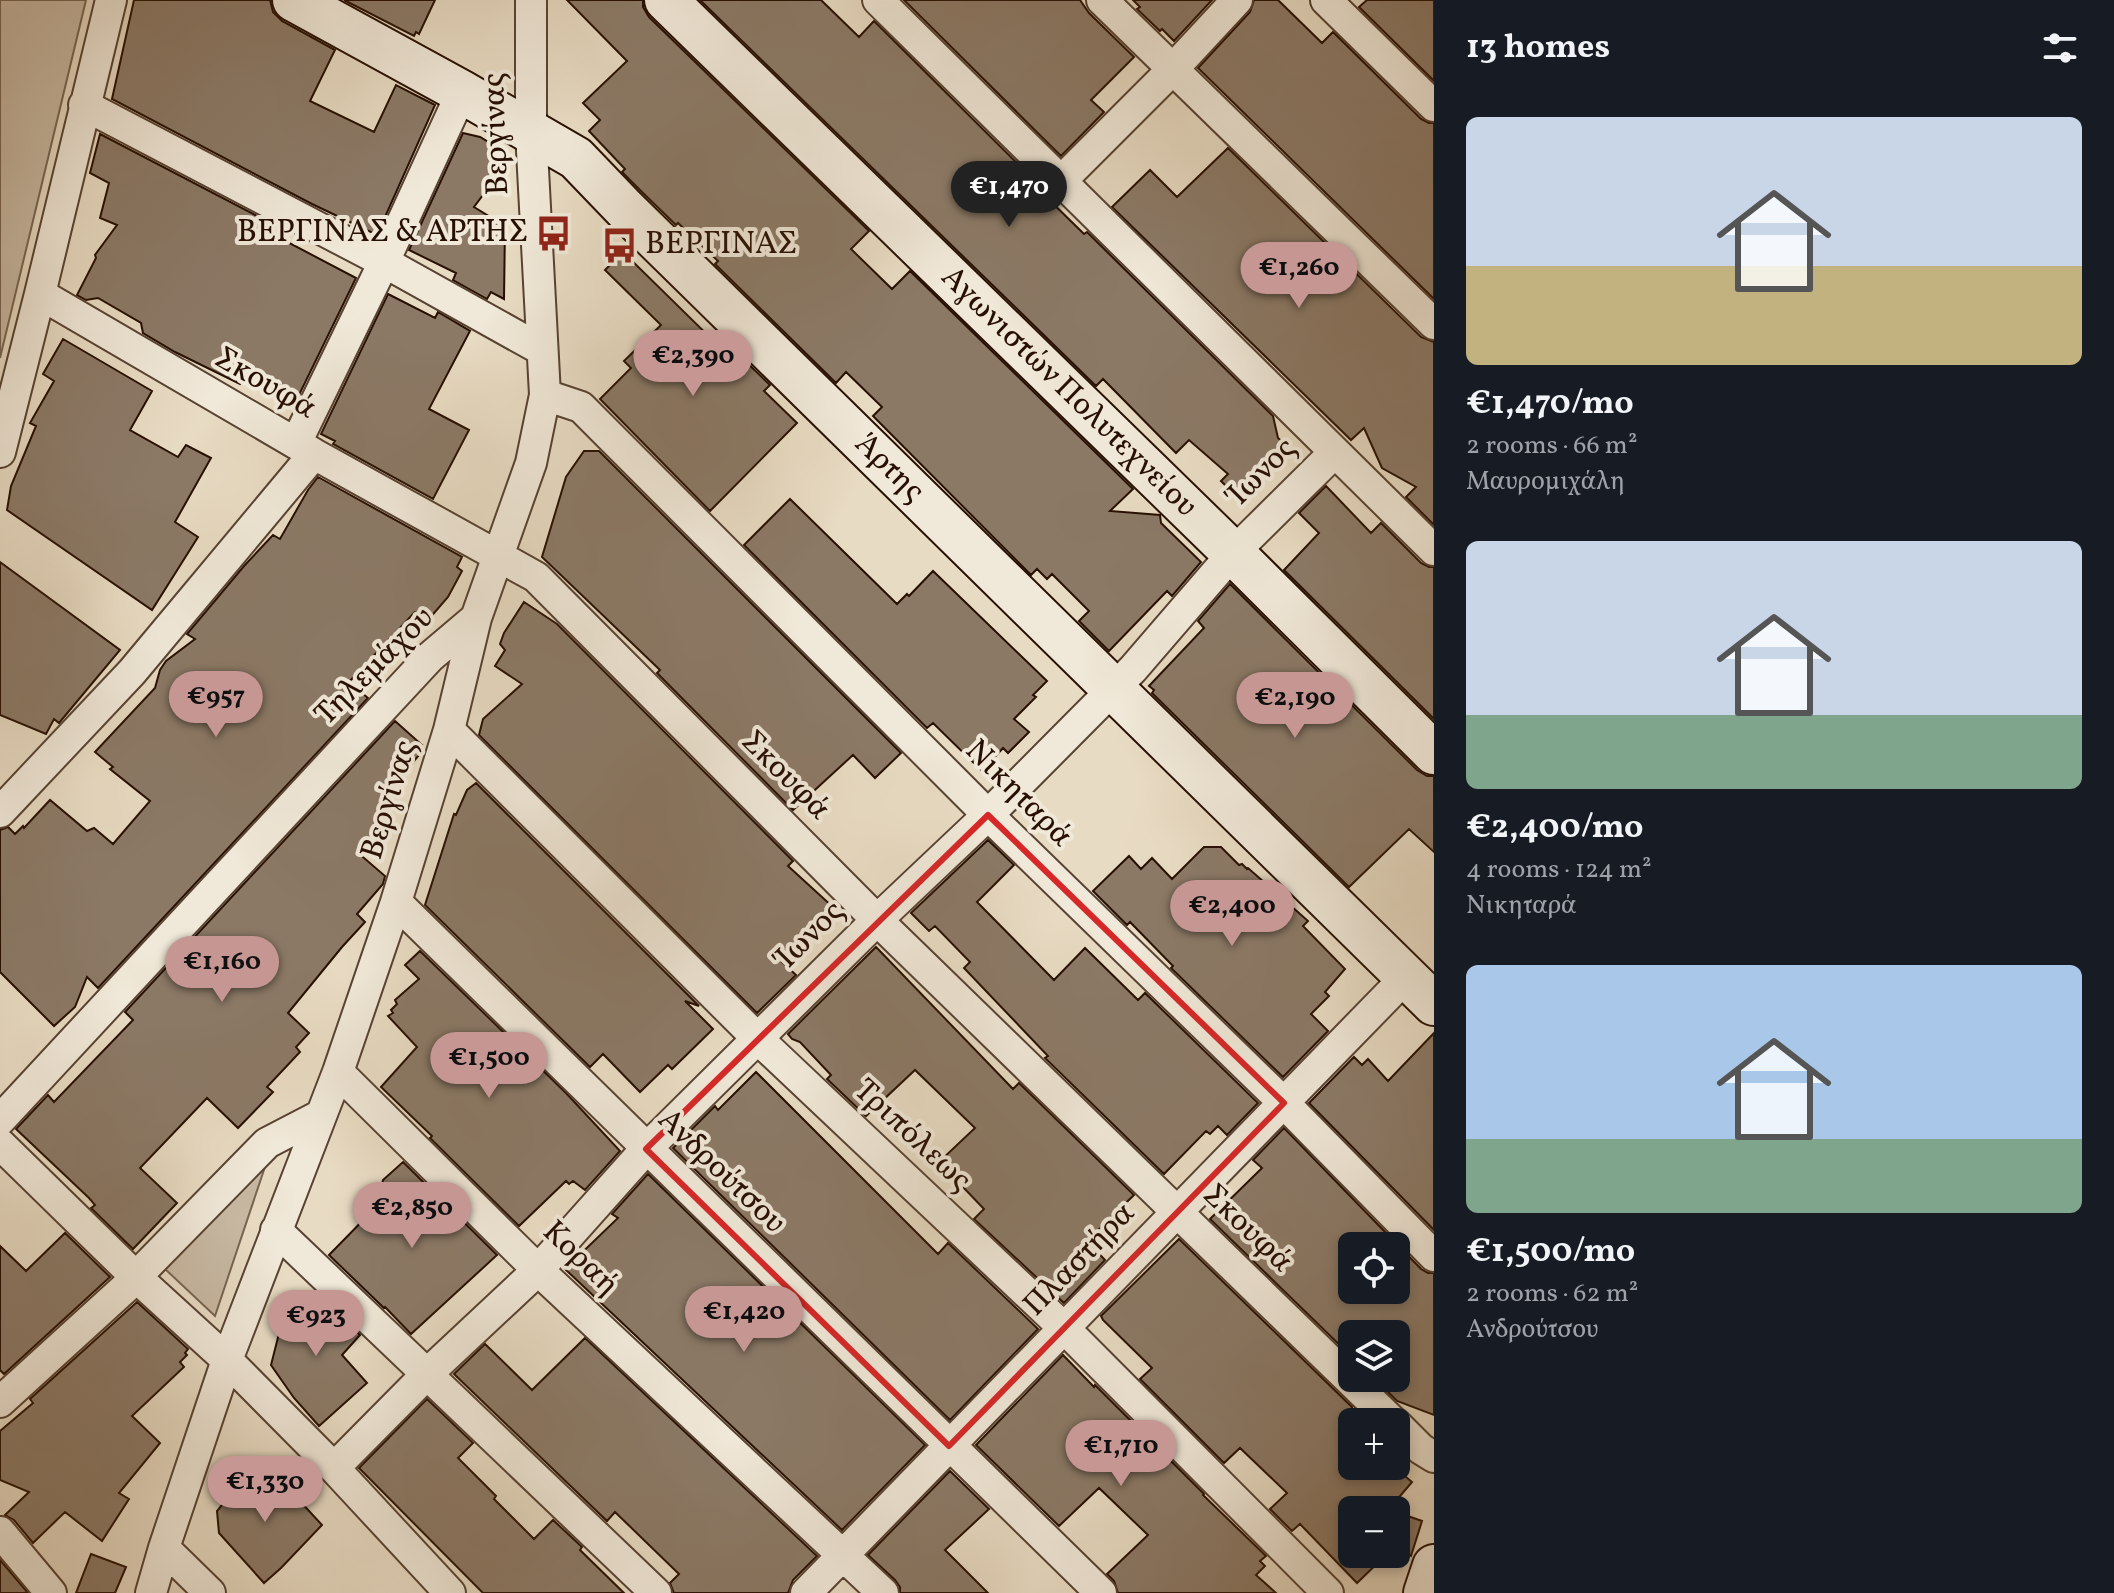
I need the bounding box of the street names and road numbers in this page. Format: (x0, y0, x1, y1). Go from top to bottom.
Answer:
street label: Βεργίνας (473, 72, 521, 196)
street label: Αγωνιστών Πολυτεχνείου (930, 257, 1206, 528)
street label: Σκουφά (206, 337, 324, 431)
street label: Άρτης (844, 424, 934, 513)
street label: Ίωνος (1217, 428, 1307, 518)
street label: Τηλεμάχου (306, 598, 444, 736)
street label: Σκουφά (730, 721, 840, 831)
street label: Νικηταρά (954, 730, 1082, 858)
street label: Βεργίνας (351, 735, 429, 865)
street label: Ίωνος (765, 891, 855, 981)
street label: Τριπόλεως (843, 1070, 981, 1202)
street label: Ανδρούτσου (647, 1100, 795, 1244)
street label: Σκουφά (1192, 1175, 1302, 1283)
street label: Πλαστήρα (1014, 1193, 1146, 1327)
street label: Κοραή (532, 1211, 628, 1307)

